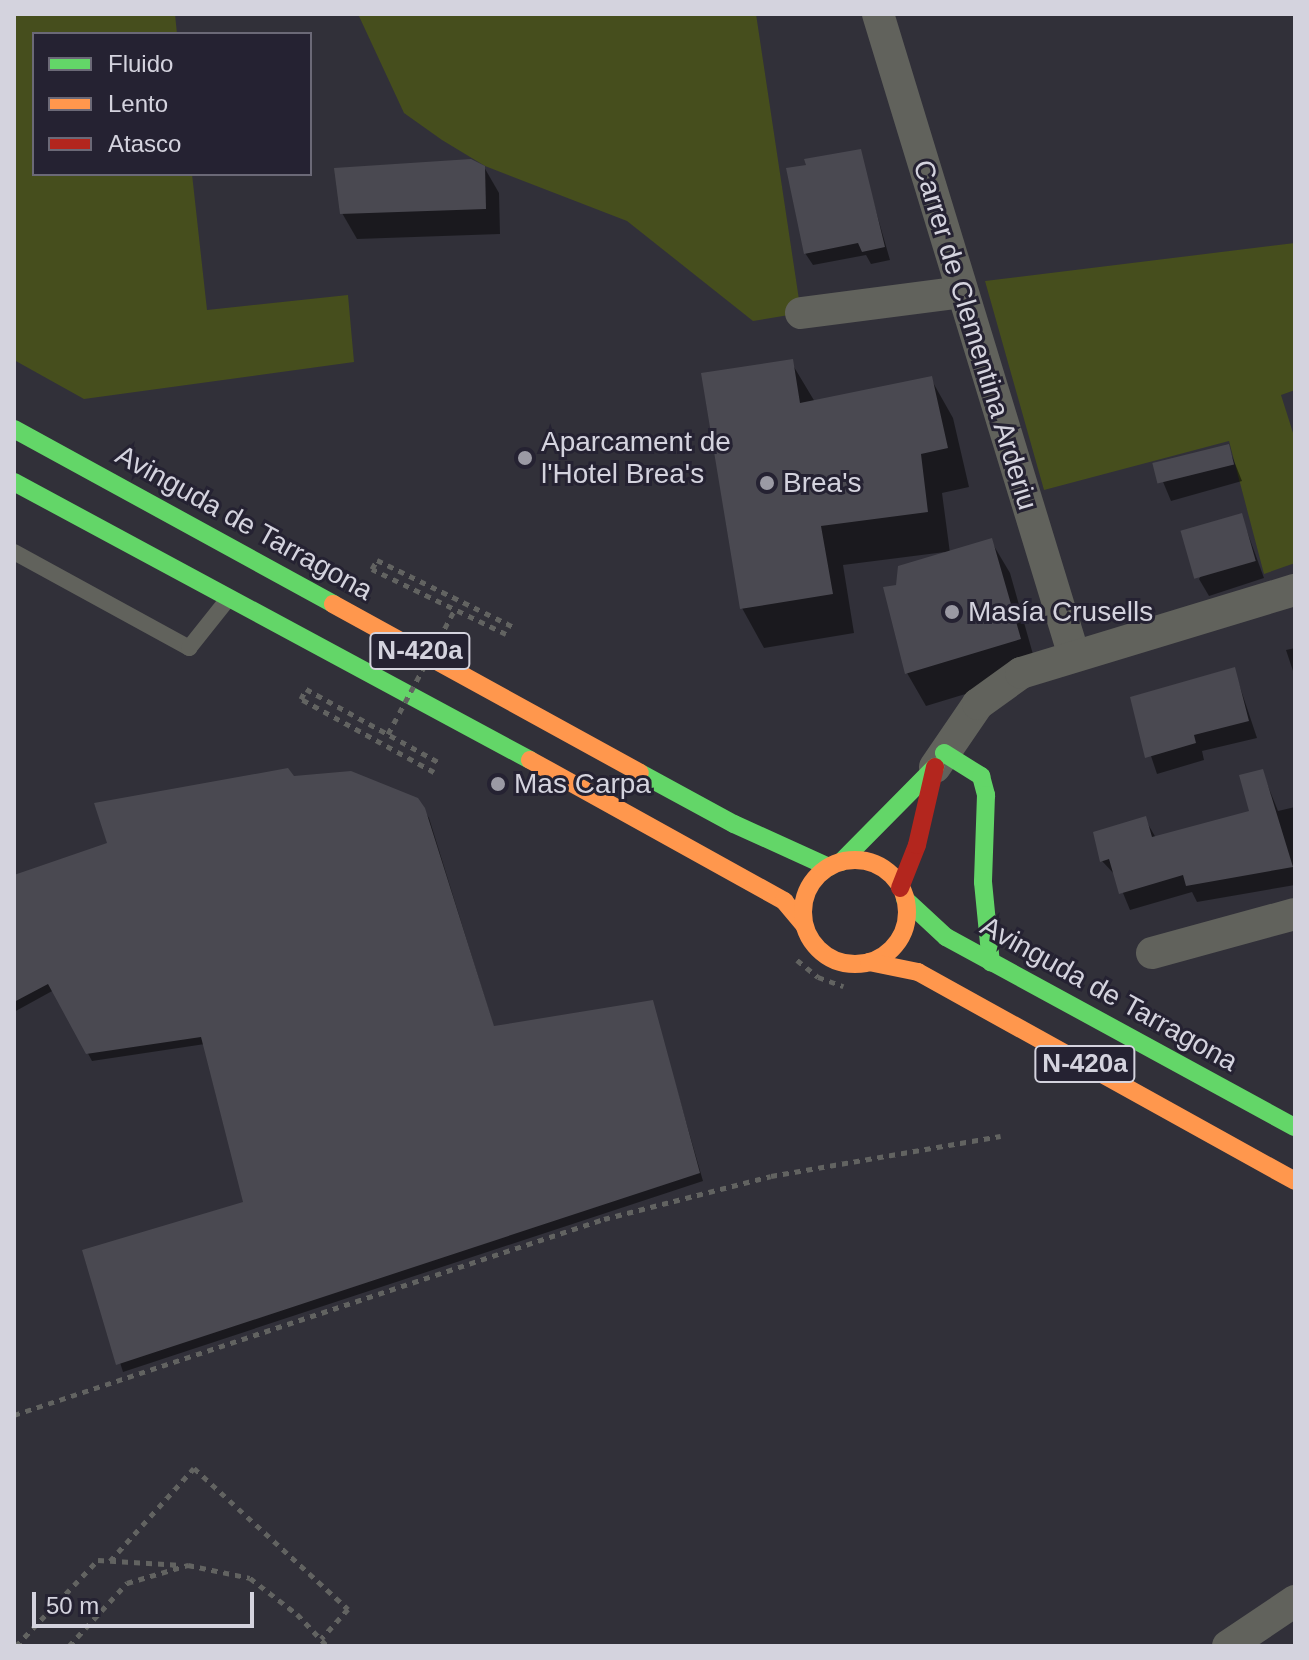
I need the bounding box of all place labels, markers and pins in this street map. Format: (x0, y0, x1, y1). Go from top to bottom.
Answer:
place label: Aparcament de l'Hotel Brea's (541, 425, 731, 491)
marker: Aparcament de l'Hotel Brea's (516, 449, 534, 467)
place label: Brea's (783, 466, 861, 500)
marker: Brea's (758, 474, 776, 492)
place label: Masía Crusells (968, 595, 1153, 629)
marker: Masía Crusells (943, 603, 961, 621)
place label: Mas Carpa (514, 767, 651, 801)
marker: Mas Carpa (489, 775, 507, 793)

